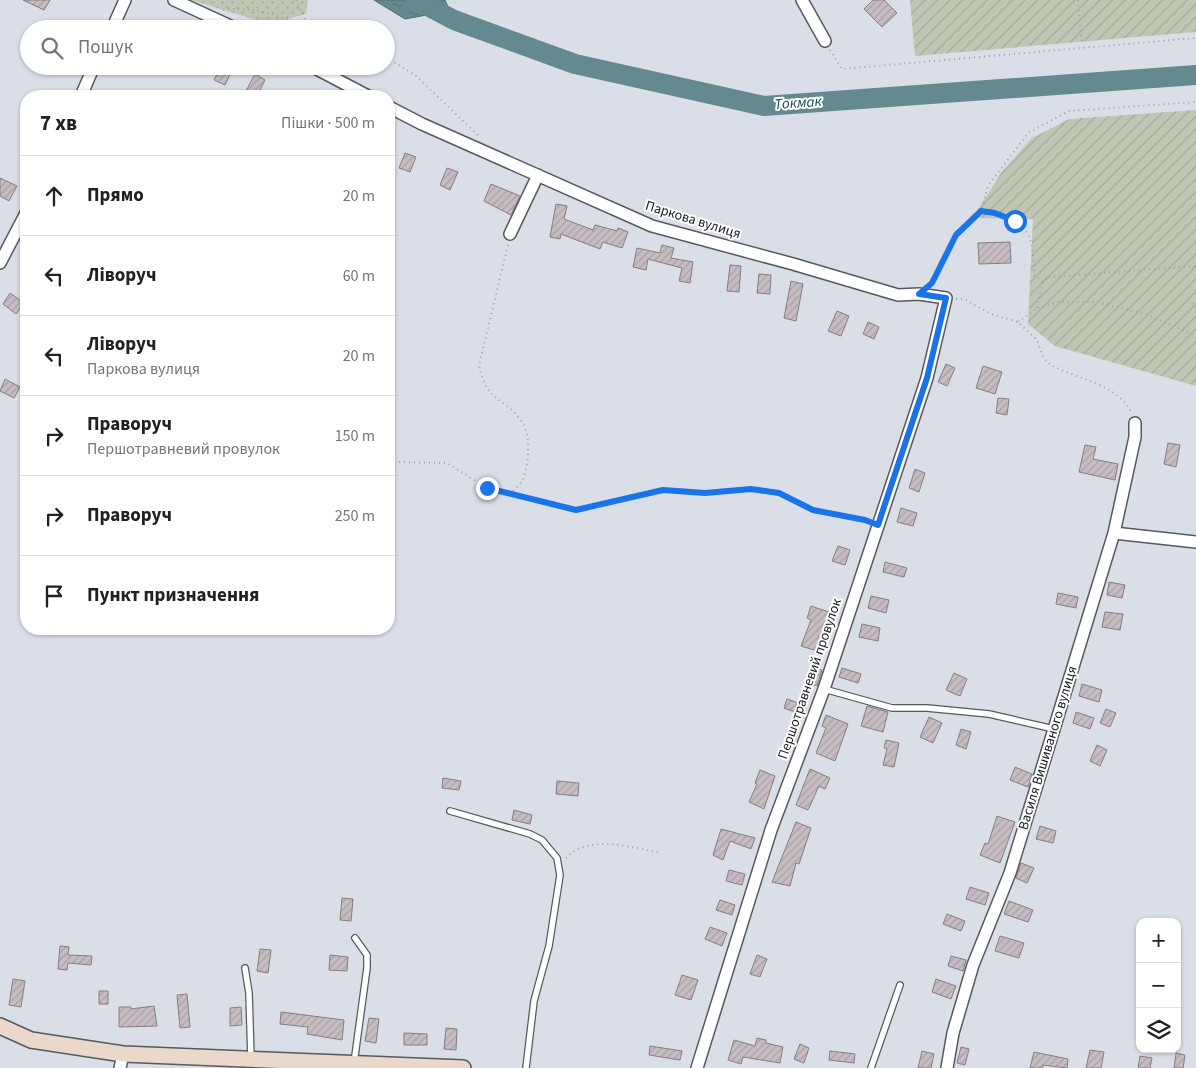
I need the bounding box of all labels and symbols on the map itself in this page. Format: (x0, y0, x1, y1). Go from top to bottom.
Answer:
water label: Токмак (774, 91, 823, 115)
street label: Паркова вулиця (643, 196, 743, 244)
route start (1004, 210, 1027, 233)
route end (476, 477, 499, 500)
street label: Першотравневий провулок (773, 596, 847, 762)
street label: Василя Вишиваного вулиця (1013, 663, 1083, 833)

